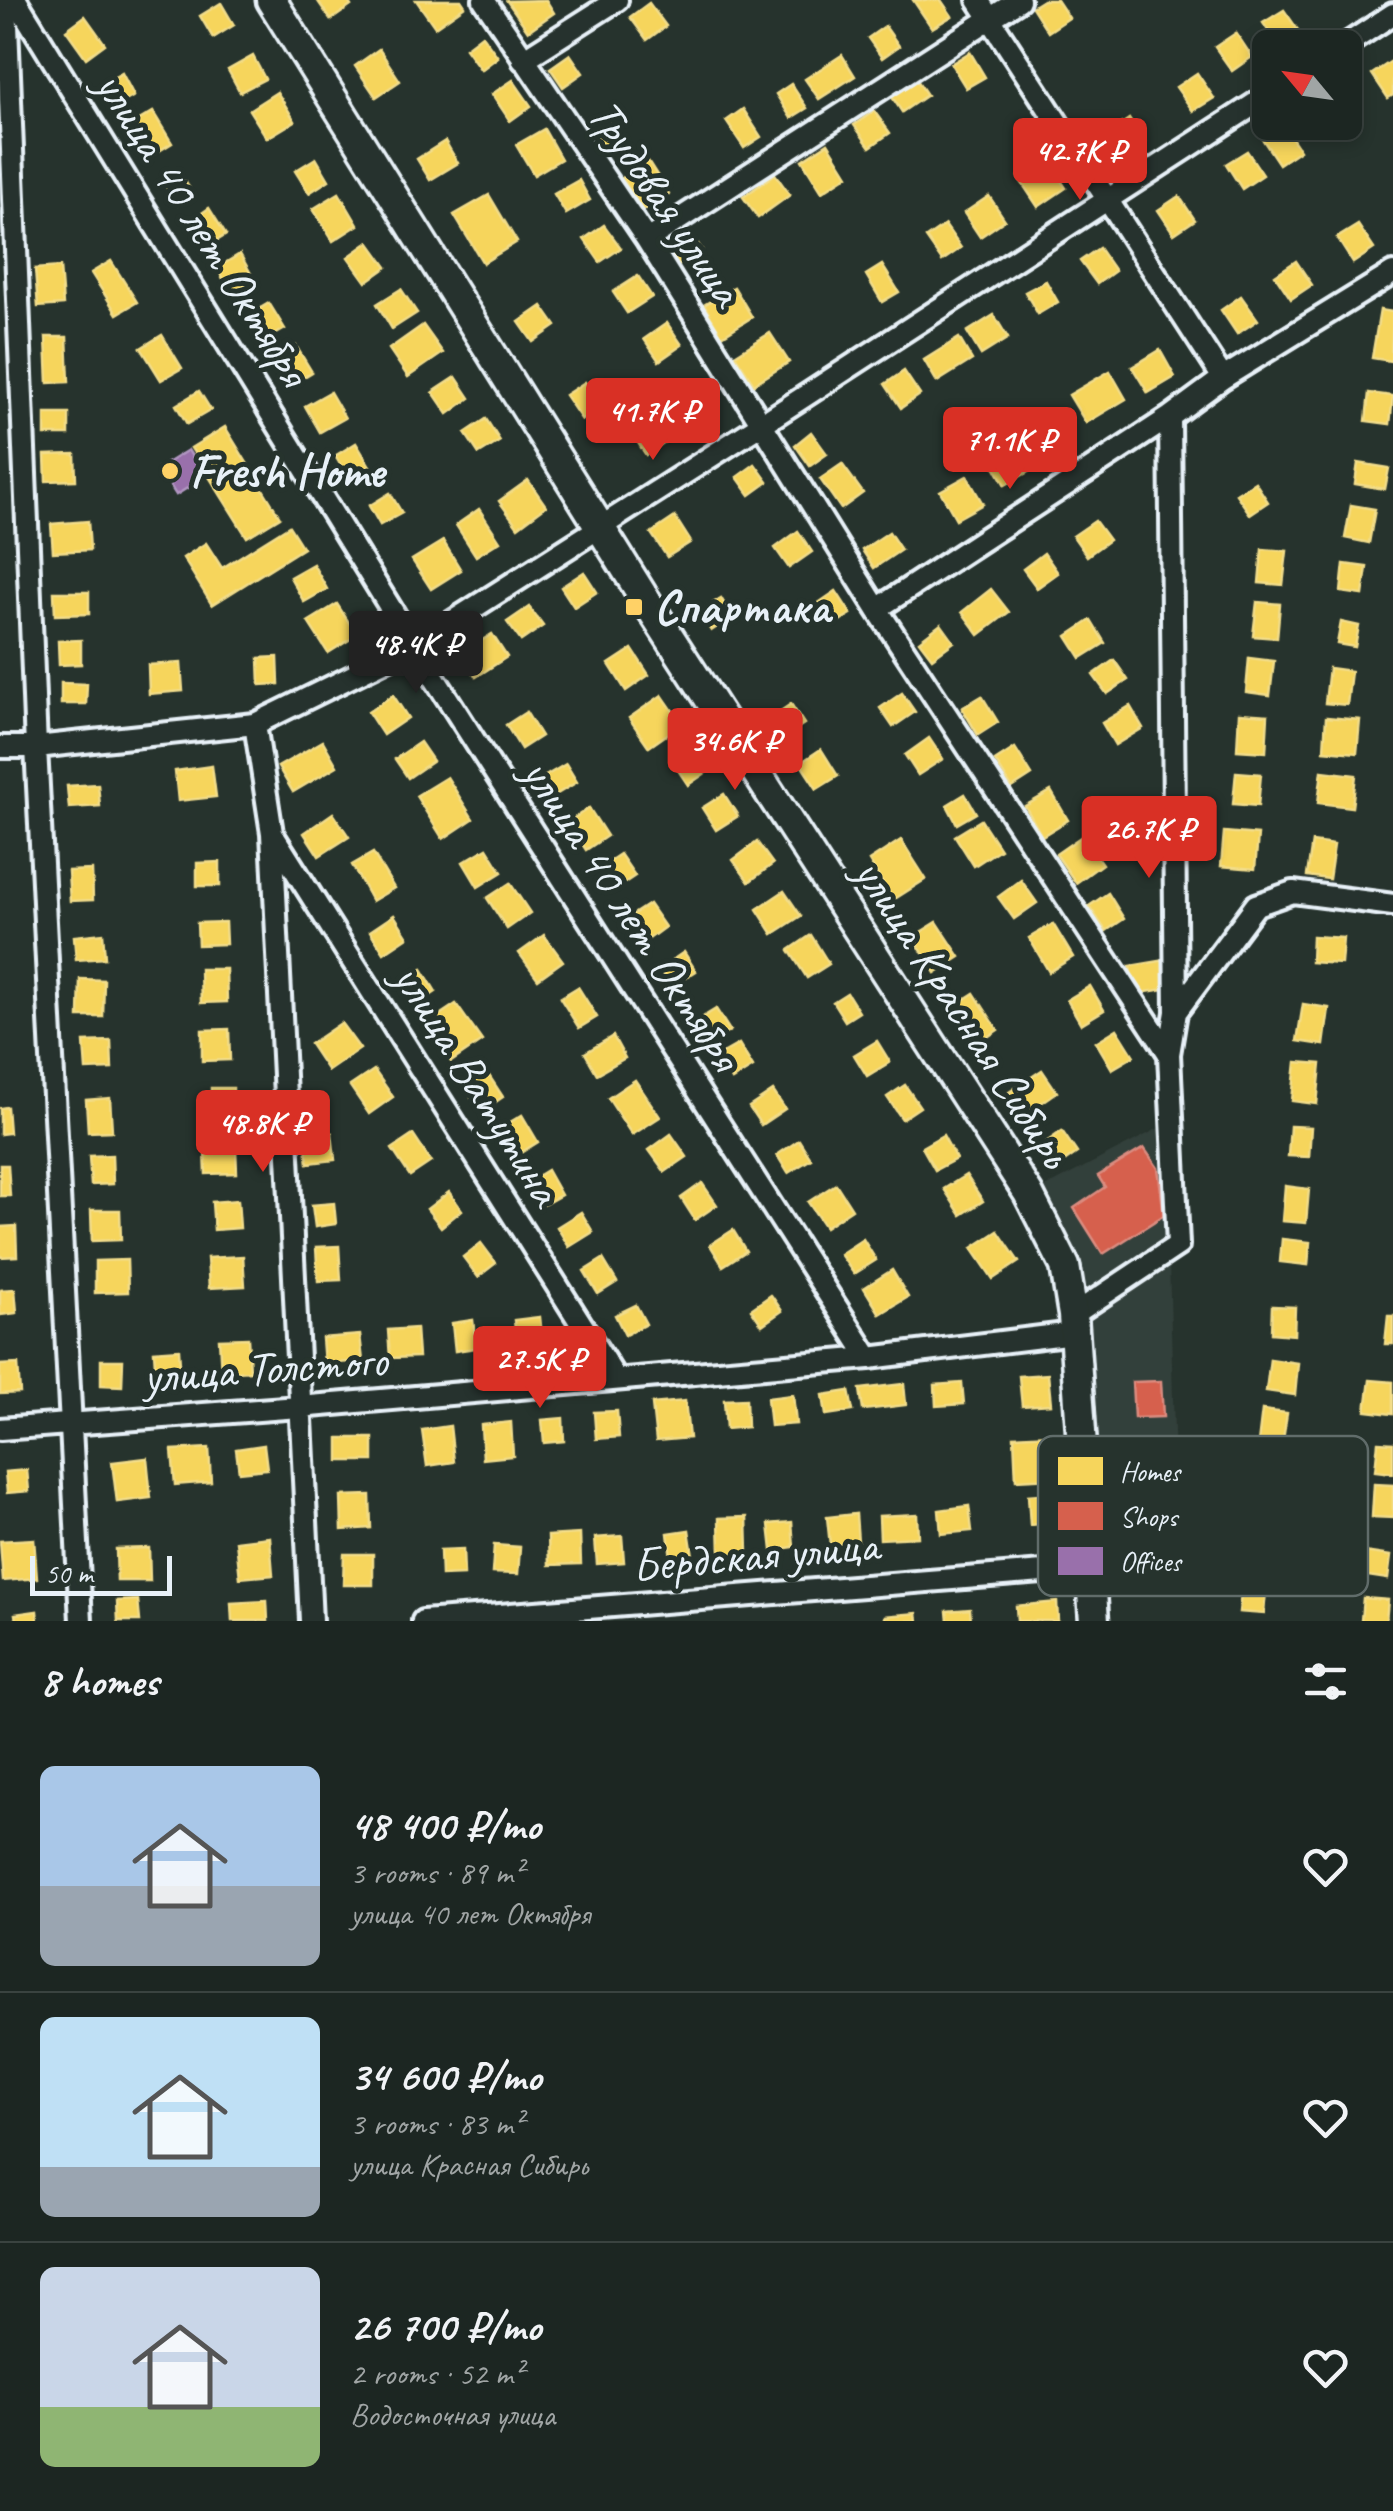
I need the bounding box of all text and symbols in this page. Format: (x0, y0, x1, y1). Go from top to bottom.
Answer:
north arrow (1252, 30, 1362, 140)
map controls (1252, 30, 1362, 140)
street label: улица 40 лет Октября (80, 57, 326, 400)
street label: Трудовая улица (575, 87, 759, 319)
pin: 42.7K ₽ (988, 118, 1172, 203)
text: 42.7K ₽ (1035, 130, 1125, 171)
pin: 41.7K ₽ (561, 378, 745, 463)
text: 41.7K ₽ (608, 390, 698, 431)
pin: 71.1K ₽ (918, 407, 1102, 492)
text: 71.1K ₽ (965, 419, 1055, 460)
place label: Fresh Home (190, 441, 388, 501)
marker: Fresh Home (159, 460, 181, 482)
place label: Спартака (654, 577, 834, 637)
marker: Спартака (623, 596, 645, 618)
pin: 48.4K ₽ (324, 611, 508, 696)
text: 48.4K ₽ (371, 623, 461, 664)
pin: 34.6K ₽ (643, 708, 827, 793)
text: 34.6K ₽ (690, 720, 780, 761)
street label: улица 40 лет Октября (507, 744, 757, 1084)
pin: 26.7K ₽ (1057, 796, 1241, 881)
text: 26.7K ₽ (1104, 808, 1194, 849)
street label: улица Красная Сибирь (839, 844, 1087, 1180)
street label: улица Ватутина (378, 949, 578, 1219)
pin: 48.8K ₽ (171, 1090, 355, 1175)
text: 48.8K ₽ (218, 1102, 308, 1143)
pin: 27.5K ₽ (448, 1326, 632, 1411)
street label: улица Толстого (138, 1329, 391, 1407)
text: 27.5K ₽ (495, 1338, 585, 1379)
legend (1038, 1436, 1368, 1596)
text: Homes (1120, 1454, 1182, 1489)
text: Shops (1120, 1499, 1180, 1534)
street label: Бердская улица (629, 1514, 885, 1596)
text: Offices (1120, 1544, 1183, 1579)
scale bar (30, 1551, 172, 1596)
text: 50 m (45, 1556, 93, 1591)
icon: filters (1298, 1654, 1353, 1709)
text: 8 homes (40, 1655, 159, 1708)
text: 48 400 ₽/mo (350, 1799, 540, 1852)
icon: home (120, 1806, 240, 1926)
icon: heart (1298, 1839, 1353, 1894)
text: 3 rooms · 89 m² (350, 1852, 523, 1893)
text: улица 40 лет Октября (350, 1893, 590, 1934)
text: 34 600 ₽/mo (350, 2050, 541, 2103)
icon: home (120, 2057, 240, 2177)
icon: heart (1298, 2090, 1353, 2145)
text: 3 rooms · 83 m² (350, 2103, 523, 2144)
text: улица Красная Сибирь (350, 2144, 588, 2185)
text: 26 700 ₽/mo (350, 2300, 541, 2353)
icon: home (120, 2307, 240, 2427)
icon: heart (1298, 2340, 1353, 2395)
text: 2 rooms · 52 m² (350, 2353, 523, 2394)
text: Водосточная улица (350, 2394, 555, 2435)

